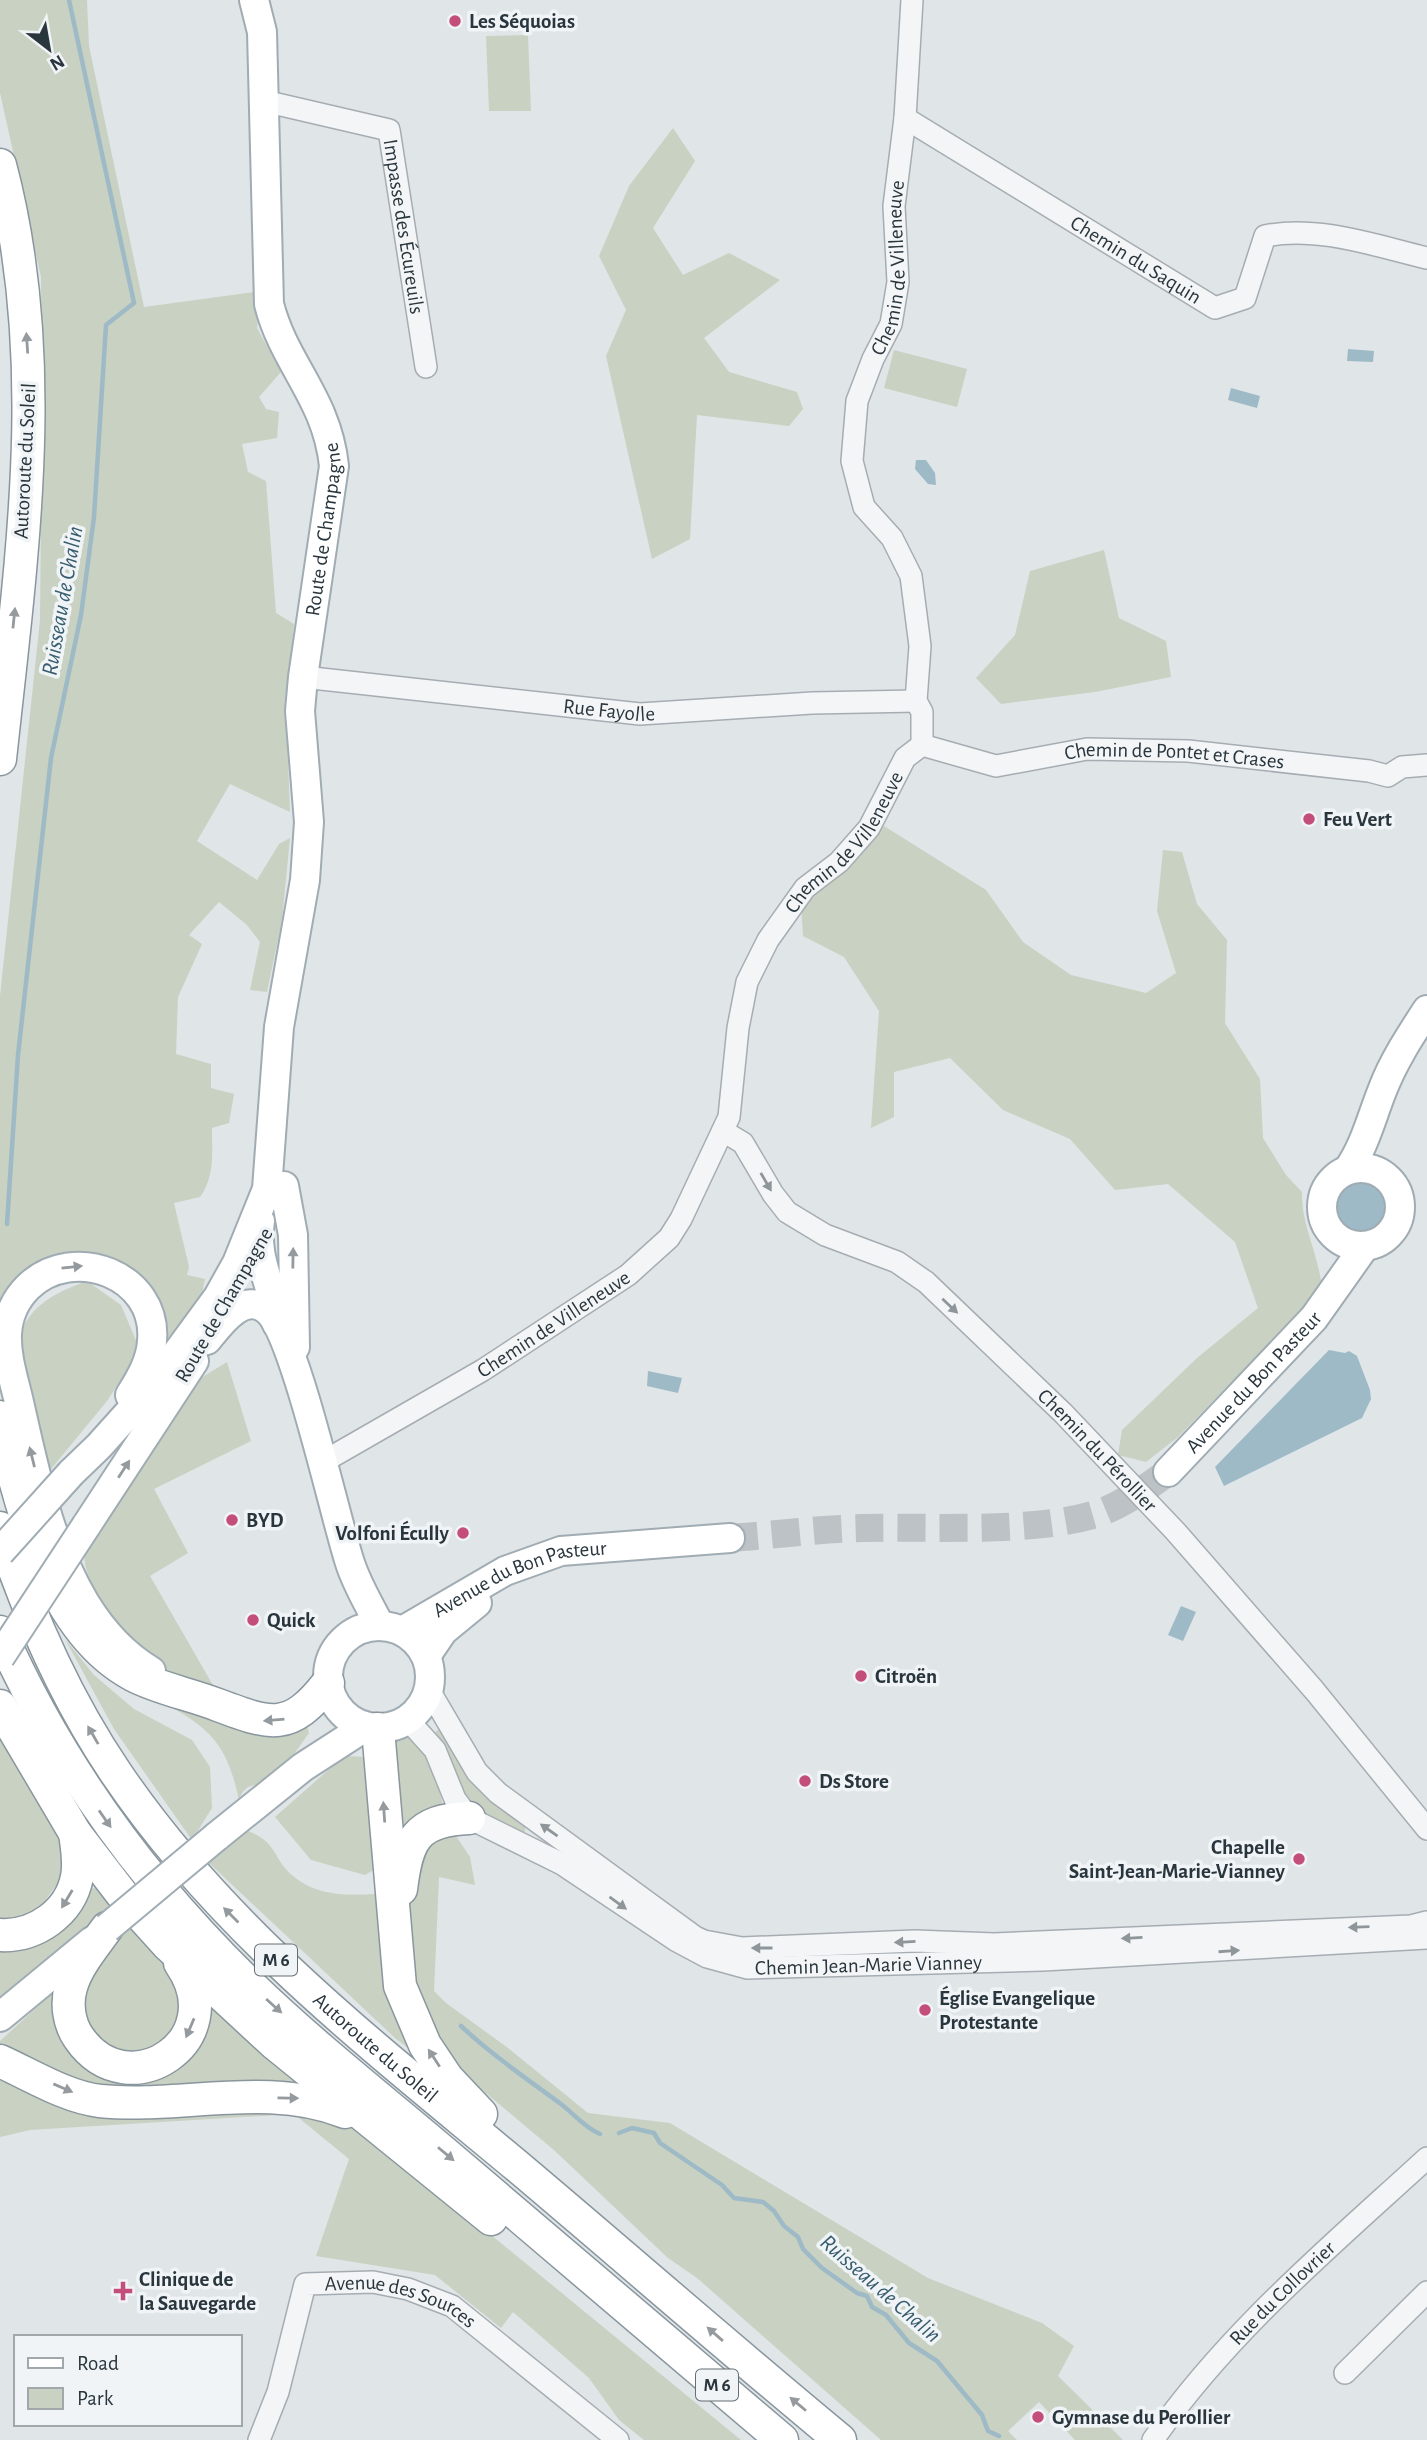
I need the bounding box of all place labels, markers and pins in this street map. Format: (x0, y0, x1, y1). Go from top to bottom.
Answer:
place label: Les Séquoias (469, 11, 575, 32)
marker: Les Séquoias (447, 13, 463, 29)
place label: Feu Vert (1323, 809, 1392, 830)
marker: Feu Vert (1301, 811, 1317, 827)
place label: BYD (246, 1510, 284, 1531)
marker: BYD (224, 1512, 240, 1528)
place label: Volfoni Écully (335, 1520, 450, 1544)
marker: Volfoni Écully (455, 1525, 471, 1541)
place label: Quick (267, 1610, 316, 1632)
marker: Quick (245, 1612, 261, 1628)
place label: Citroën (875, 1666, 937, 1687)
marker: Citroën (853, 1668, 869, 1684)
place label: Ds Store (819, 1771, 889, 1792)
marker: Ds Store (797, 1773, 813, 1789)
place label: Chapelle Saint-Jean-Marie-Vianney (1069, 1837, 1286, 1882)
marker: Chapelle Saint-Jean-Marie-Vianney (1291, 1851, 1307, 1867)
place label: Église Evangelique Protestante (939, 1985, 1095, 2033)
marker: Église Evangelique Protestante (917, 2002, 933, 2018)
place label: Clinique de la Sauvegarde (139, 2269, 256, 2314)
marker: Clinique de la Sauvegarde (113, 2281, 133, 2301)
place label: Gymnase du Perollier (1052, 2407, 1231, 2428)
marker: Gymnase du Perollier (1030, 2409, 1046, 2425)

